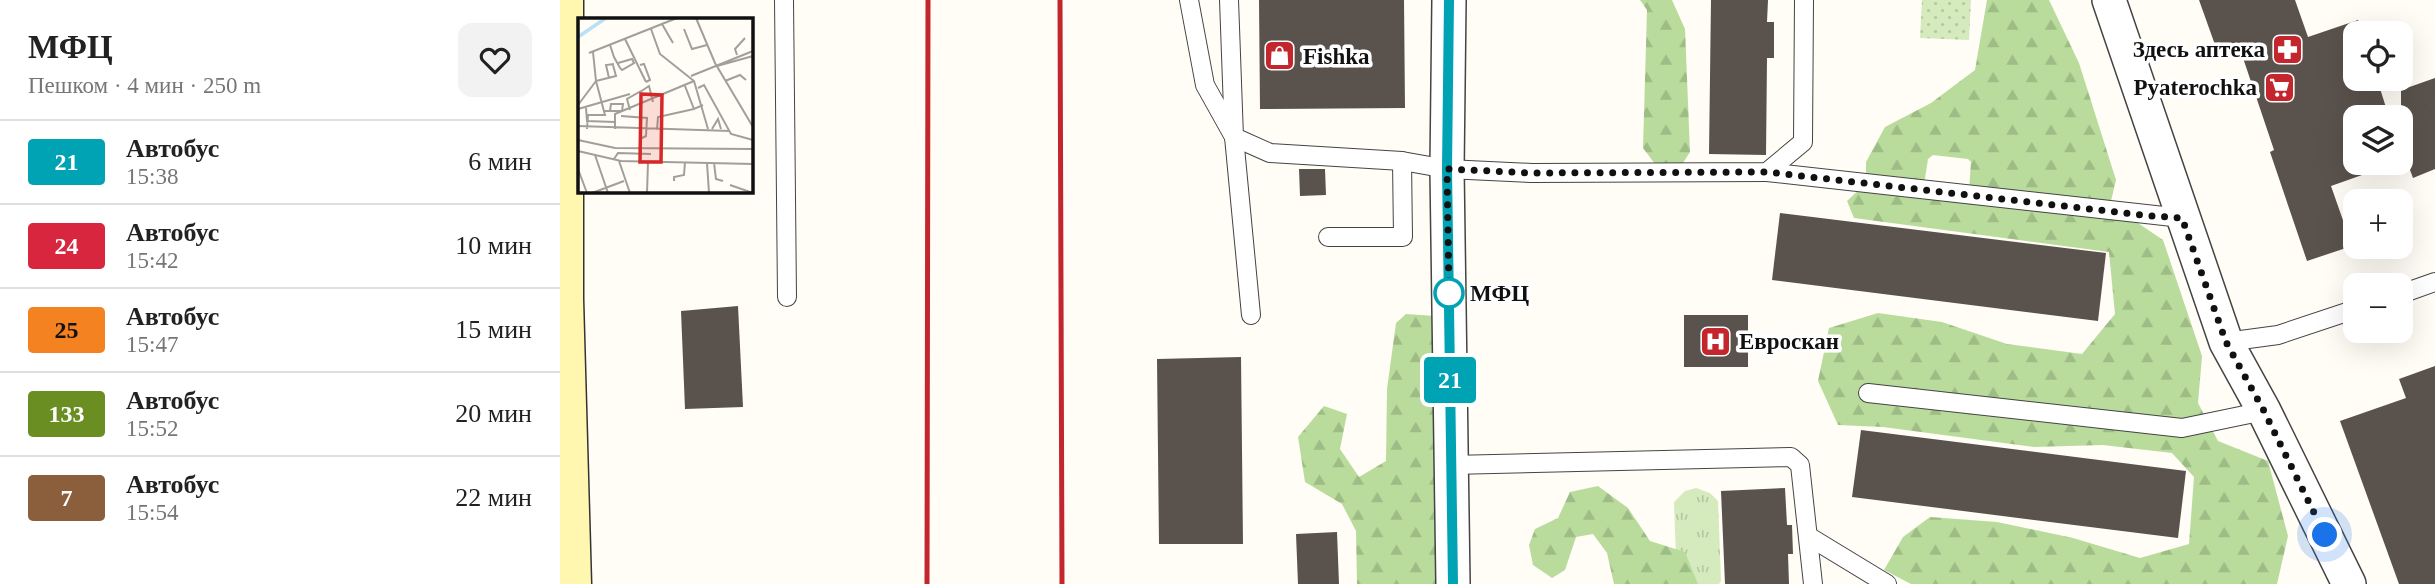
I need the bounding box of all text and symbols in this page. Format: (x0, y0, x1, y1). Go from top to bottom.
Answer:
inset map (578, 18, 752, 192)
map controls (2343, 21, 2413, 343)
button: locate (2343, 21, 2413, 91)
button: heart (458, 23, 532, 97)
text: МФЦ (28, 29, 113, 65)
pharmacy icon: Здесь аптека (2271, 32, 2305, 66)
place label: Здесь аптека (2133, 37, 2265, 62)
shop icon: Fishka (1263, 39, 1297, 73)
place label: Fishka (1303, 44, 1370, 69)
supermarket icon: Pyaterochka (2263, 70, 2297, 104)
text: Пешком · 4 мин · 250 m (28, 73, 261, 98)
place label: Pyaterochka (2133, 75, 2257, 100)
button: layers (2343, 105, 2413, 175)
text: Автобус (126, 134, 219, 163)
text: 6 мин (468, 147, 532, 176)
text: 21 (55, 149, 79, 175)
text: 15:38 (126, 164, 178, 189)
button: + (2343, 189, 2413, 259)
text: Автобус (126, 218, 219, 247)
text: 10 мин (455, 231, 532, 260)
text: 24 (55, 233, 79, 259)
text: 15:42 (126, 248, 178, 273)
button: − (2343, 273, 2413, 343)
marker: МФЦ (1434, 278, 1464, 308)
place label: МФЦ (1470, 281, 1529, 306)
text: Автобус (126, 302, 219, 331)
text: 15 мин (455, 315, 532, 344)
text: 25 (55, 317, 79, 343)
hospital icon: Евроскан (1699, 324, 1733, 358)
place label: Евроскан (1739, 329, 1839, 354)
text: 15:47 (126, 332, 178, 357)
line badge: 21 (1418, 357, 1482, 403)
text: 21 (1438, 367, 1462, 393)
text: Автобус (126, 386, 219, 415)
text: 20 мин (455, 399, 532, 428)
text: 133 (49, 401, 85, 427)
text: 15:52 (126, 416, 178, 441)
text: Автобус (126, 470, 219, 499)
text: 22 мин (455, 483, 532, 512)
text: 7 (61, 485, 73, 511)
text: 15:54 (126, 500, 178, 525)
your location (2307, 517, 2342, 552)

